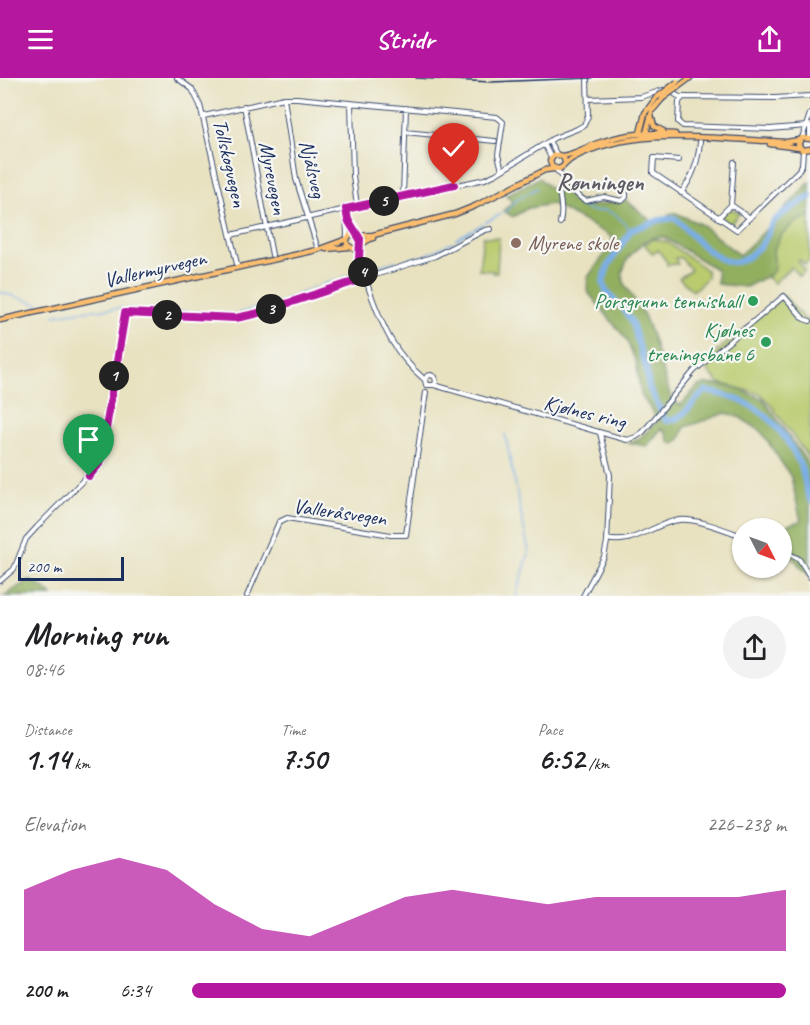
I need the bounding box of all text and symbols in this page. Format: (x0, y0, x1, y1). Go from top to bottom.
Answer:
text: Stridr (376, 22, 434, 56)
icon: menu (24, 23, 57, 56)
icon: share (753, 23, 786, 56)
street label: Tollskogvegen (207, 116, 253, 210)
pin (428, 123, 479, 185)
icon: check (437, 132, 470, 165)
street label: Njålsveg (294, 138, 333, 202)
street label: Myrevegen (253, 139, 293, 217)
district label: Rønningen (556, 167, 645, 197)
pin: 5 (369, 186, 399, 216)
text: 5 (381, 191, 387, 211)
place label: Myrene skole (528, 230, 621, 256)
marker: Myrene skole (509, 236, 523, 250)
street label: Vallermyrvegen (101, 244, 210, 293)
pin: 4 (348, 257, 378, 287)
text: 4 (359, 262, 367, 282)
place label: Porsgrunn tennishall (594, 288, 744, 314)
pin: 3 (256, 294, 286, 324)
marker: Porsgrunn tennishall (746, 294, 760, 308)
text: 3 (267, 299, 275, 319)
pin: 2 (152, 300, 182, 330)
text: 2 (163, 305, 171, 325)
place label: Kjølnes treningsbane 6 (647, 317, 756, 367)
marker: Kjølnes treningsbane 6 (759, 335, 773, 349)
pin: 1 (99, 361, 129, 391)
text: 1 (110, 366, 118, 386)
street label: Kjølnes ring (541, 389, 630, 435)
pin (63, 414, 114, 476)
icon: arrive (72, 423, 105, 456)
street label: Valleråsvegen (292, 493, 389, 531)
north arrow (732, 518, 792, 578)
map controls (732, 518, 792, 578)
scale bar (18, 554, 124, 582)
text: 200 m (27, 557, 61, 577)
text: Morning run (24, 613, 168, 655)
button: share (723, 616, 786, 679)
text: 08:46 (24, 657, 64, 682)
text: Distance (24, 720, 72, 740)
text: Time (281, 720, 305, 740)
text: Pace (538, 720, 563, 740)
text: 1.14 (24, 740, 70, 778)
text: 7:50 (281, 740, 327, 778)
text: 6:52 (538, 740, 585, 778)
text: km (70, 754, 90, 774)
text: /km (585, 754, 609, 774)
text: Elevation (24, 812, 86, 837)
text: 226–238 m (707, 812, 786, 837)
text: 200 m (24, 978, 67, 1003)
text: 6:34 (120, 978, 151, 1003)

